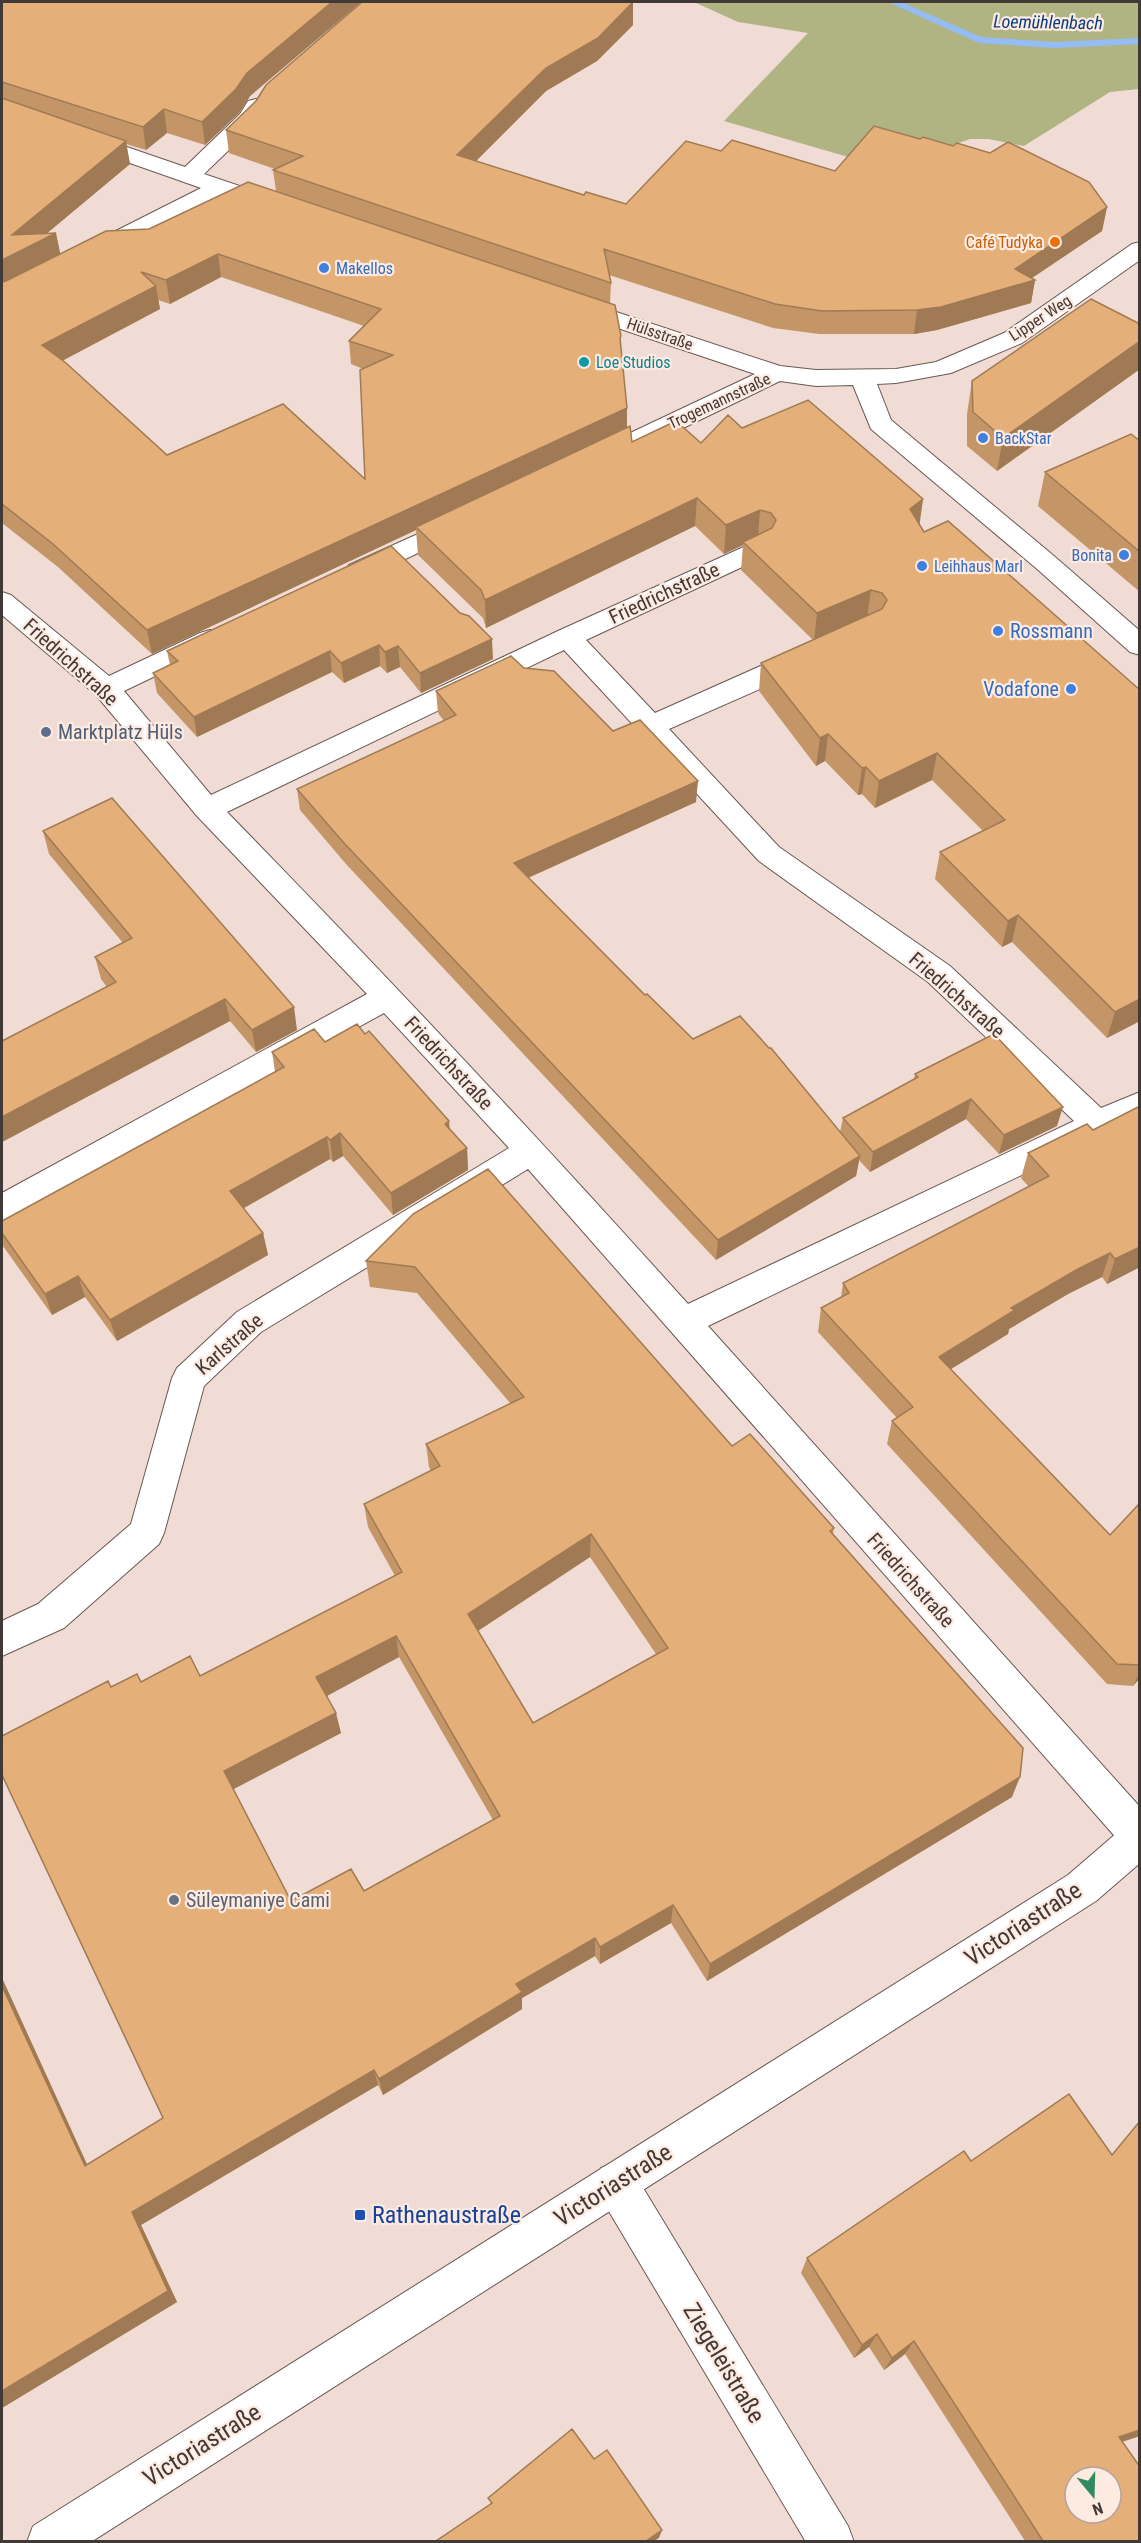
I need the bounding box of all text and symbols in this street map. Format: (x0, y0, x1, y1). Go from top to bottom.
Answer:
water label: Loemühlenbach (993, 11, 1103, 33)
place label: Café Tudyka (966, 233, 1043, 252)
marker: Café Tudyka (1048, 235, 1062, 249)
place label: Makellos (336, 259, 393, 278)
marker: Makellos (317, 261, 331, 275)
street label: Lipper Weg (1005, 291, 1075, 345)
street label: Hülsstraße (624, 314, 696, 354)
place label: Loe Studios (596, 353, 671, 372)
marker: Loe Studios (577, 355, 591, 369)
street label: Trogemannstraße (665, 369, 773, 433)
place label: BackStar (995, 429, 1052, 448)
marker: BackStar (976, 431, 990, 445)
place label: Bonita (1071, 546, 1112, 565)
marker: Bonita (1117, 548, 1131, 562)
street label: Friedrichstraße (605, 557, 723, 629)
place label: Leihhaus Marl (934, 557, 1023, 576)
marker: Leihhaus Marl (915, 559, 929, 573)
street label: Friedrichstraße (19, 613, 123, 711)
place label: Rossmann (1010, 619, 1093, 643)
marker: Rossmann (991, 624, 1005, 638)
place label: Vodafone (983, 677, 1059, 701)
marker: Vodafone (1064, 682, 1078, 696)
place label: Marktplatz Hüls (58, 720, 183, 744)
marker: Marktplatz Hüls (39, 725, 53, 739)
street label: Friedrichstraße (904, 947, 1010, 1043)
street label: Friedrichstraße (400, 1011, 498, 1115)
street label: Karlstraße (190, 1308, 268, 1380)
street label: Friedrichstraße (862, 1528, 960, 1632)
street label: Victoriastraße (959, 1876, 1087, 1972)
place label: Süleymaniye Cami (186, 1888, 330, 1912)
marker: Süleymaniye Cami (167, 1893, 181, 1907)
street label: Victoriastraße (549, 2138, 677, 2232)
place label: Rathenaustraße (372, 2201, 521, 2229)
marker: Rathenaustraße (353, 2208, 367, 2222)
street label: Ziegeleistraße (677, 2298, 771, 2428)
street label: Victoriastraße (138, 2398, 266, 2492)
north arrow (1063, 2465, 1123, 2525)
text: N (1090, 2498, 1105, 2519)

